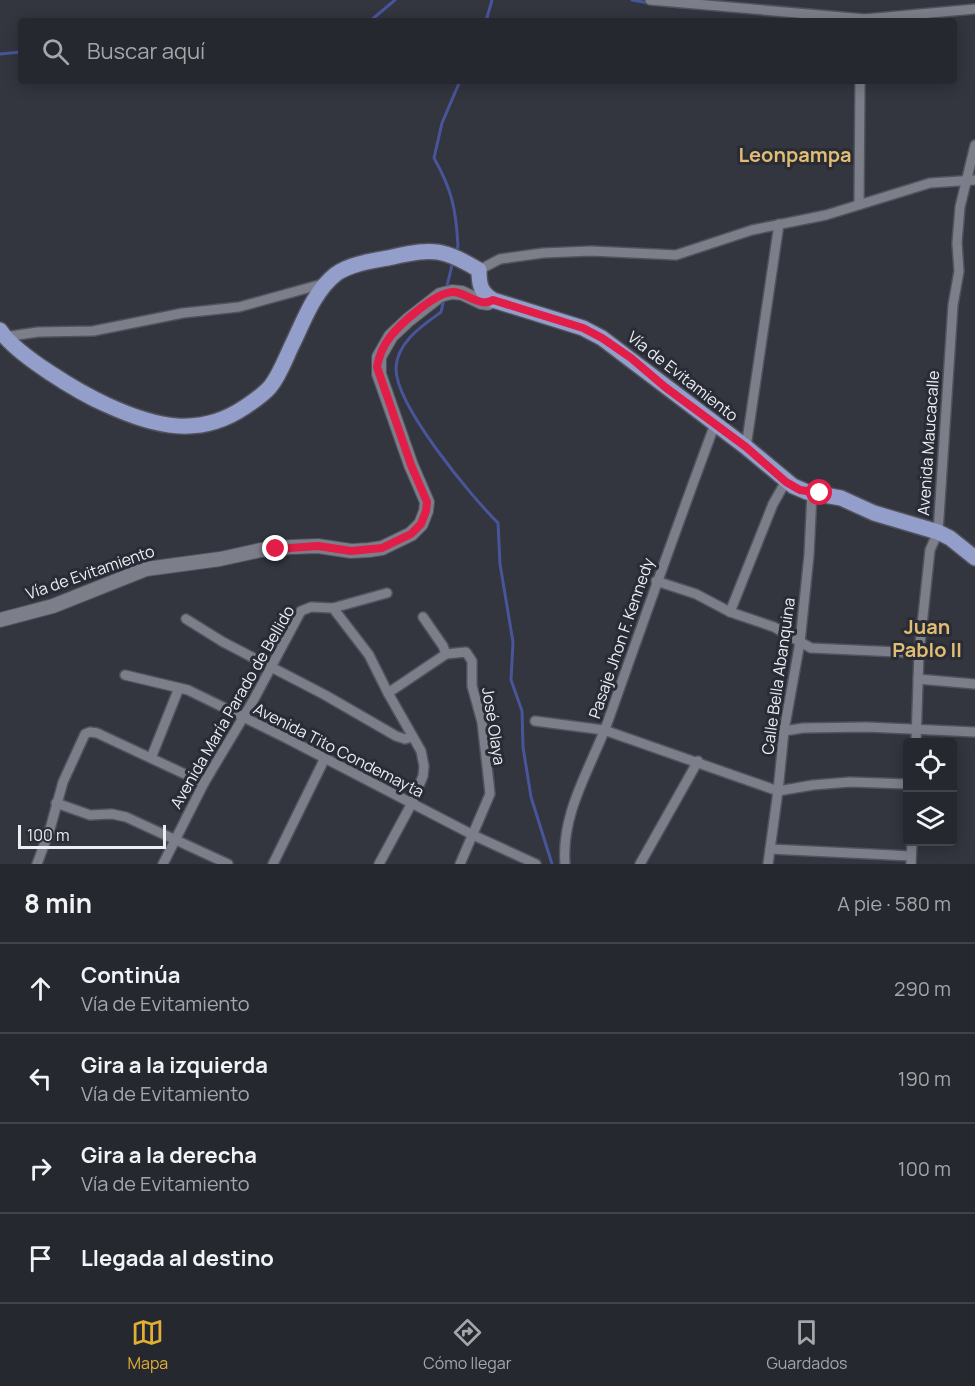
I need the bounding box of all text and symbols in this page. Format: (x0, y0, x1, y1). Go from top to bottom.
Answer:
search box (18, 18, 957, 84)
icon: search (39, 35, 72, 68)
text: Buscar aquí (87, 36, 205, 66)
district label: Leonpampa (738, 141, 852, 168)
street label: Vía de Evitamiento (623, 326, 743, 426)
street label: Avenida Maucacalle (912, 370, 944, 516)
route start (806, 479, 832, 505)
route end (262, 535, 288, 561)
street label: Vía de Evitamiento (23, 540, 157, 604)
street label: Pasaje Jhon F. Kennedy (583, 554, 659, 721)
street label: Calle Bella Abanquina (756, 596, 800, 756)
street label: Avenida María Parado de Bellido (165, 601, 299, 813)
district label: Juan Pablo II (892, 613, 962, 663)
street label: José Olaya (477, 686, 511, 766)
street label: Avenida Tito Condemayta (250, 697, 428, 803)
map controls (903, 738, 957, 846)
button: locate (903, 738, 957, 792)
button: layers (903, 792, 957, 846)
scale bar (18, 822, 166, 850)
text: 100 m (27, 824, 70, 846)
text: 8 min (24, 885, 92, 921)
text: A pie · 580 m (837, 890, 951, 917)
text: Continúa (81, 960, 181, 990)
icon: ahead (24, 972, 57, 1005)
text: 290 m (894, 975, 951, 1002)
text: Vía de Evitamiento (81, 990, 250, 1017)
text: Gira a la izquierda (81, 1050, 268, 1080)
icon: left (24, 1062, 57, 1095)
text: 190 m (898, 1065, 951, 1092)
text: Vía de Evitamiento (81, 1080, 250, 1107)
text: Gira a la derecha (81, 1140, 257, 1170)
icon: right (24, 1152, 57, 1185)
text: 100 m (898, 1155, 951, 1182)
text: Vía de Evitamiento (81, 1170, 250, 1197)
icon: arrive (24, 1242, 57, 1275)
text: Llegada al destino (81, 1243, 274, 1273)
tab: Mapa (128, 1316, 168, 1374)
tab: Cómo llegar (423, 1316, 511, 1374)
tab: Guardados (767, 1316, 847, 1374)

